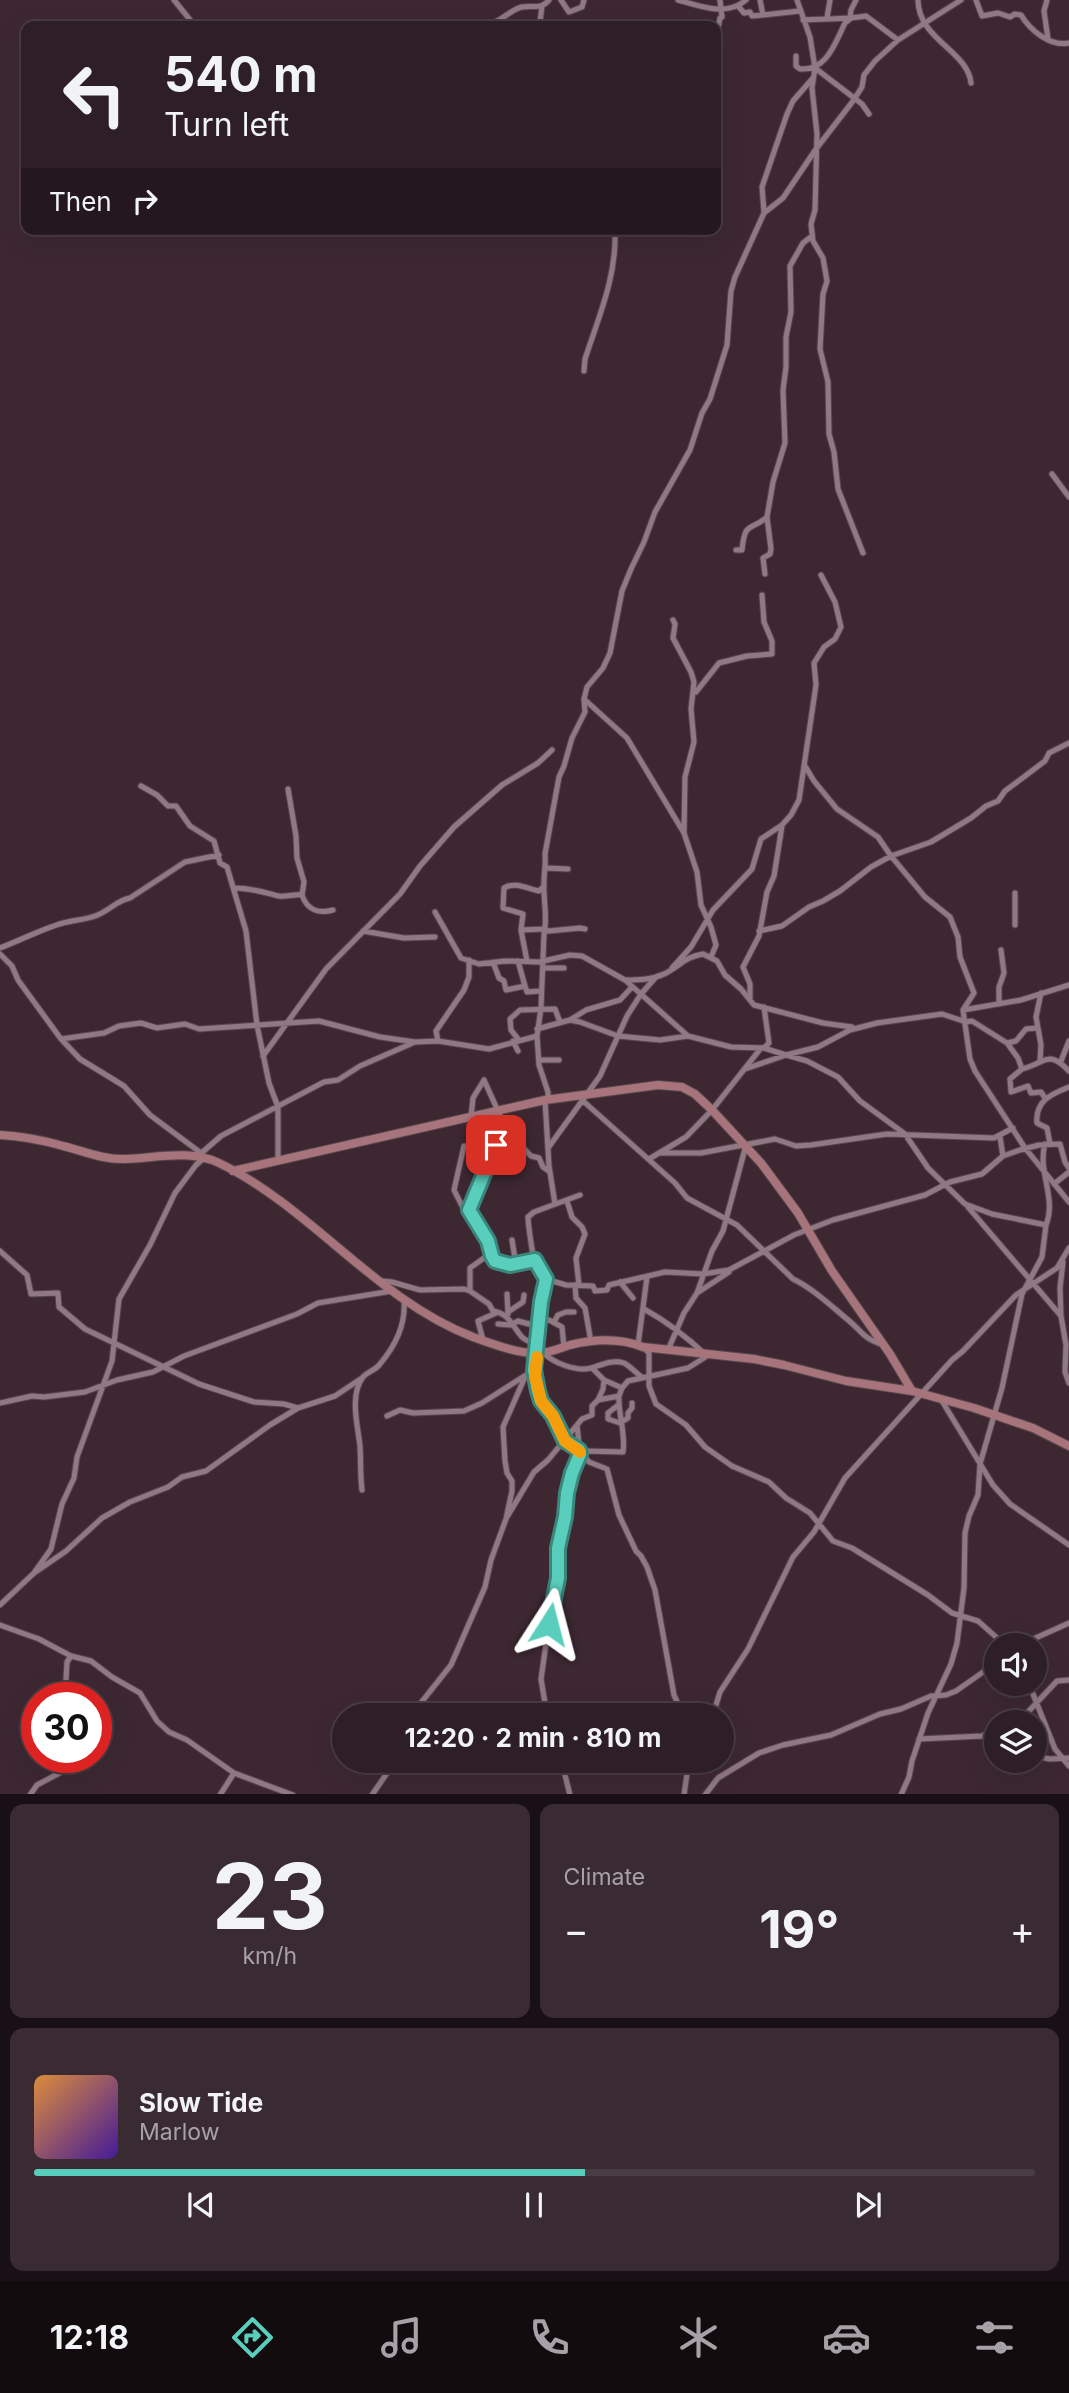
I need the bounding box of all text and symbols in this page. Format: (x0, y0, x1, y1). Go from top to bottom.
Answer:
text: 540 m (164, 45, 318, 104)
icon: left (49, 49, 140, 140)
text: Turn left (164, 105, 289, 144)
icon: right (126, 182, 164, 220)
text: Then (49, 186, 112, 217)
pin (466, 1115, 526, 1175)
icon: arrive (477, 1126, 515, 1164)
position arrow (512, 1587, 586, 1661)
map controls (984, 1633, 1047, 1773)
button: sound (984, 1633, 1047, 1696)
speed limit sign: 30 (21, 1682, 112, 1773)
button: layers (984, 1710, 1047, 1773)
text: 12:20 · 2 min · 810 m (404, 1722, 662, 1753)
text: 23 (212, 1841, 328, 1951)
text: Climate (564, 1863, 645, 1891)
text: 19° (759, 1898, 839, 1961)
text: − (564, 1907, 589, 1953)
text: + (1010, 1907, 1035, 1953)
text: km/h (242, 1942, 297, 1970)
text: Slow Tide (139, 2087, 263, 2118)
text: Marlow (139, 2118, 219, 2146)
icon: previous (182, 2186, 220, 2224)
icon: pause (515, 2186, 553, 2224)
icon: next (849, 2186, 887, 2224)
icon: directions (228, 2313, 277, 2362)
icon: music (377, 2313, 426, 2362)
icon: phone (525, 2313, 574, 2362)
icon: climate (674, 2313, 723, 2362)
icon: car (822, 2313, 871, 2362)
icon: filters (970, 2313, 1019, 2362)
text: 12:18 (50, 2318, 129, 2357)

